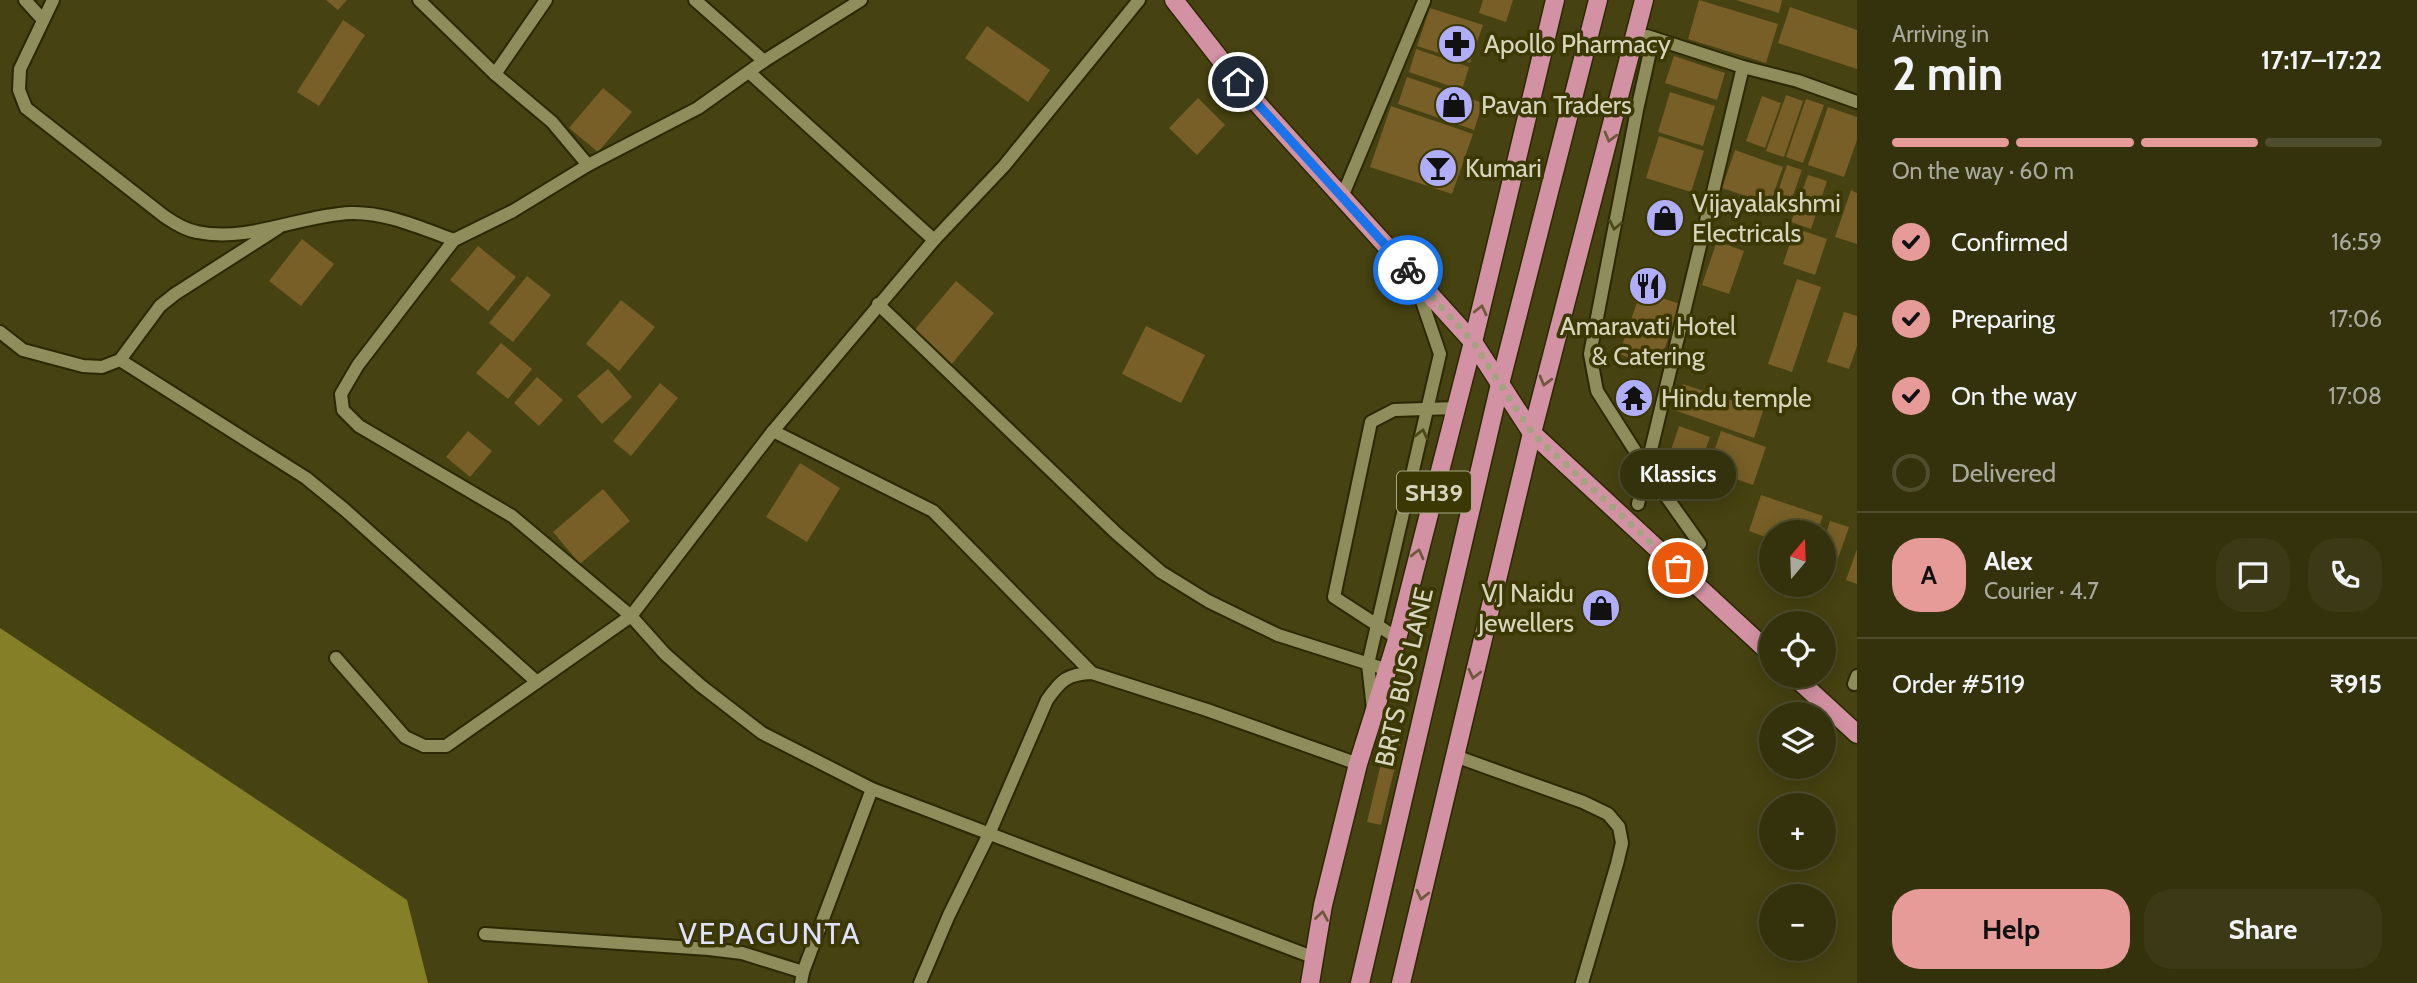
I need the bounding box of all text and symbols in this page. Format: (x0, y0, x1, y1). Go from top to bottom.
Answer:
text: Arriving in (1892, 20, 1989, 48)
pharmacy icon: Apollo Pharmacy (1436, 23, 1478, 65)
place label: Apollo Pharmacy (1484, 28, 1671, 60)
text: 17:17–17:22 (2261, 44, 2382, 76)
text: 2 min (1892, 46, 2003, 102)
pin (1208, 52, 1268, 112)
icon: home (1219, 63, 1257, 101)
shop icon: Pavan Traders (1433, 84, 1475, 126)
place label: Pavan Traders (1481, 89, 1632, 121)
one-way arrow (1603, 131, 1618, 143)
bar icon: Kumari (1417, 147, 1459, 189)
place label: Kumari (1465, 152, 1542, 184)
text: On the way · 60 m (1892, 157, 2074, 185)
place label: Vijayalakshmi Electricals (1692, 187, 1841, 249)
shop icon: Vijayalakshmi Electricals (1644, 197, 1686, 239)
one-way arrow (1608, 219, 1623, 231)
icon: check (1892, 223, 1930, 261)
text: Confirmed (1951, 226, 2068, 258)
text: 16:59 (2331, 228, 2382, 256)
courier (1373, 235, 1443, 305)
icon: bike (1389, 251, 1427, 289)
restaurant icon: Amaravati Hotel & Catering (1627, 265, 1669, 307)
icon: check (1892, 300, 1930, 338)
text: Preparing (1951, 303, 2055, 335)
one-way arrow (1472, 304, 1487, 316)
text: 17:06 (2329, 305, 2382, 333)
place label: Amaravati Hotel & Catering (1560, 310, 1736, 372)
one-way arrow (1539, 375, 1553, 387)
temple icon: Hindu temple (1613, 377, 1655, 419)
icon: check (1892, 377, 1930, 415)
text: On the way (1951, 380, 2077, 412)
place label: Hindu temple (1661, 382, 1812, 414)
text: 17:08 (2328, 382, 2382, 410)
one-way arrow (1414, 428, 1428, 440)
callout: Klassics (1620, 449, 1736, 498)
text: Delivered (1951, 457, 2056, 489)
text: Klassics (1639, 460, 1717, 488)
road number: SH39 (1397, 472, 1471, 512)
north arrow (1759, 520, 1836, 597)
map controls (1759, 520, 1836, 961)
pin (1648, 538, 1708, 598)
button: chat (2216, 538, 2290, 612)
button: phone (2308, 538, 2382, 612)
text: Alex (1984, 545, 2033, 577)
one-way arrow (1410, 548, 1424, 560)
icon: bag (1659, 549, 1697, 587)
text: A (1921, 559, 1937, 591)
place label: VJ Naidu Jewellers (1477, 577, 1574, 639)
text: Courier · 4.7 (1984, 577, 2099, 605)
street label: BRTS BUS LANE (1368, 584, 1440, 770)
shop icon: VJ Naidu Jewellers (1580, 587, 1622, 629)
button: locate (1759, 611, 1836, 688)
one-way arrow (1468, 668, 1483, 680)
text: Order #5119 (1892, 668, 2026, 700)
text: ₹915 (2330, 668, 2382, 700)
button: layers (1759, 702, 1836, 779)
button: + (1759, 793, 1836, 870)
button: − (1759, 884, 1836, 961)
one-way arrow (1416, 889, 1430, 901)
button: Help (1892, 889, 2130, 969)
button: Share (2144, 889, 2382, 969)
one-way arrow (1314, 910, 1329, 922)
district label: VEPAGUNTA (679, 915, 861, 952)

